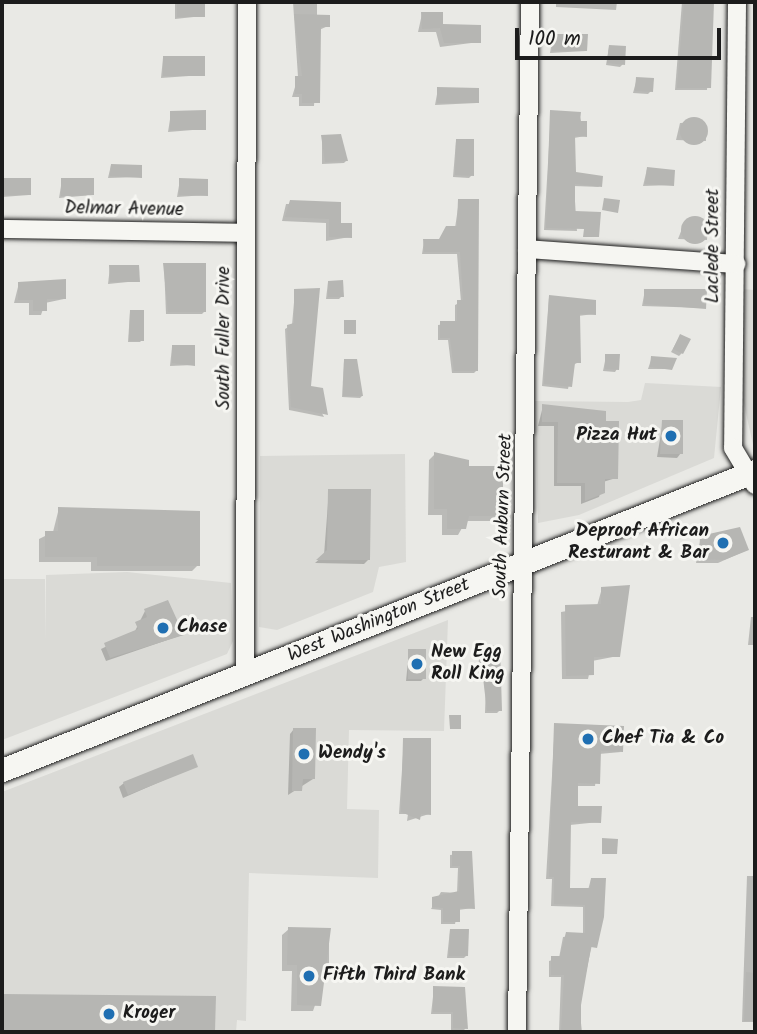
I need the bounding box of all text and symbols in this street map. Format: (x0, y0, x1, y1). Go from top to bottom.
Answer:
scale bar (519, 14, 726, 58)
text: 100 m (528, 23, 581, 56)
street label: Laclede Street (703, 189, 725, 303)
street label: Delmar Avenue (64, 198, 184, 222)
street label: South Fuller Drive (214, 266, 236, 410)
place label: Pizza Hut (576, 425, 657, 447)
marker: Pizza Hut (663, 428, 679, 444)
street label: South Auburn Street (490, 433, 518, 599)
place label: Deproof African Resturant & Bar (568, 521, 709, 565)
marker: Deproof African Resturant & Bar (715, 535, 731, 551)
street label: West Washington Street (285, 574, 473, 668)
place label: Chase (177, 617, 227, 639)
marker: Chase (155, 620, 171, 636)
place label: New Egg Roll King (431, 642, 505, 686)
marker: New Egg Roll King (409, 656, 425, 672)
place label: Chef Tia & Co (602, 728, 724, 750)
marker: Chef Tia & Co (580, 731, 596, 747)
place label: Wendy's (318, 743, 386, 765)
marker: Wendy's (296, 746, 312, 762)
place label: Fifth Third Bank (323, 965, 465, 987)
marker: Fifth Third Bank (301, 968, 317, 984)
place label: Kroger (123, 1003, 175, 1025)
marker: Kroger (101, 1006, 117, 1022)

